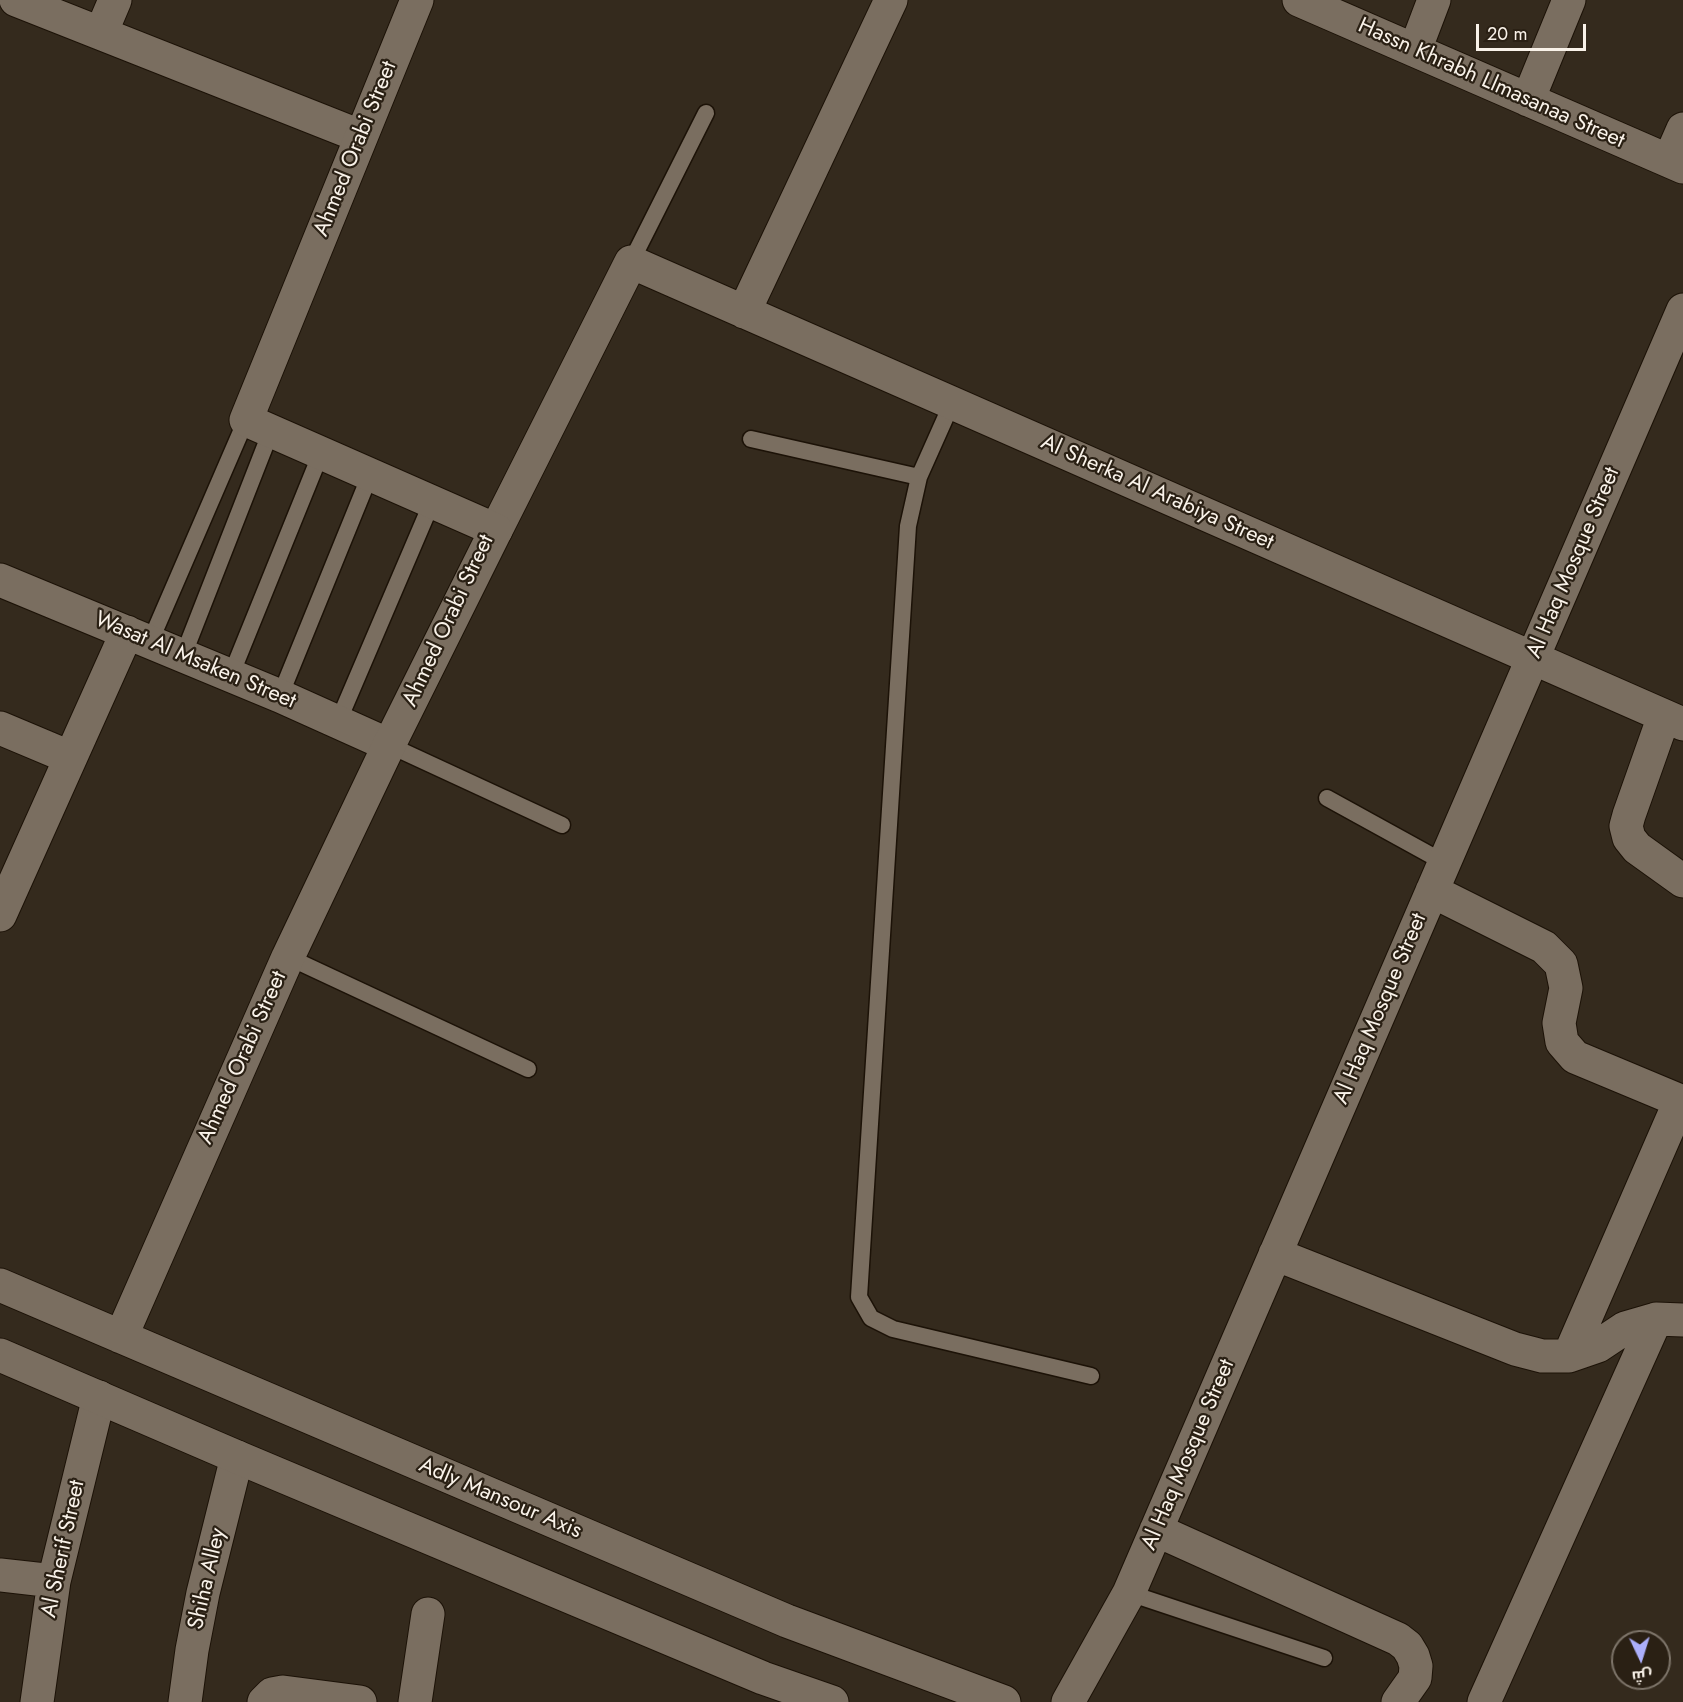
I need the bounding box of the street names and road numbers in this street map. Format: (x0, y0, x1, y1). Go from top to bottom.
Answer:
street label: Hassn Khrabh Llmasanaa Street (1354, 13, 1628, 155)
street label: Ahmed Orabi Street (309, 58, 403, 240)
street label: Al Sherka Al Arabiya Street (1037, 430, 1277, 556)
street label: Al Haq Mosque Street (1522, 464, 1626, 662)
street label: Ahmed Orabi Street (398, 531, 500, 711)
street label: Wasat Al Msaken Street (90, 607, 300, 715)
street label: Al Haq Mosque Street (1329, 910, 1433, 1108)
street label: Ahmed Orabi Street (193, 967, 293, 1149)
street label: Al Haq Mosque Street (1137, 1356, 1241, 1554)
street label: Adly Mansour Axis (415, 1453, 585, 1545)
street label: Al Sherif Street (37, 1478, 91, 1620)
street label: Shiha Alley (184, 1526, 232, 1632)

